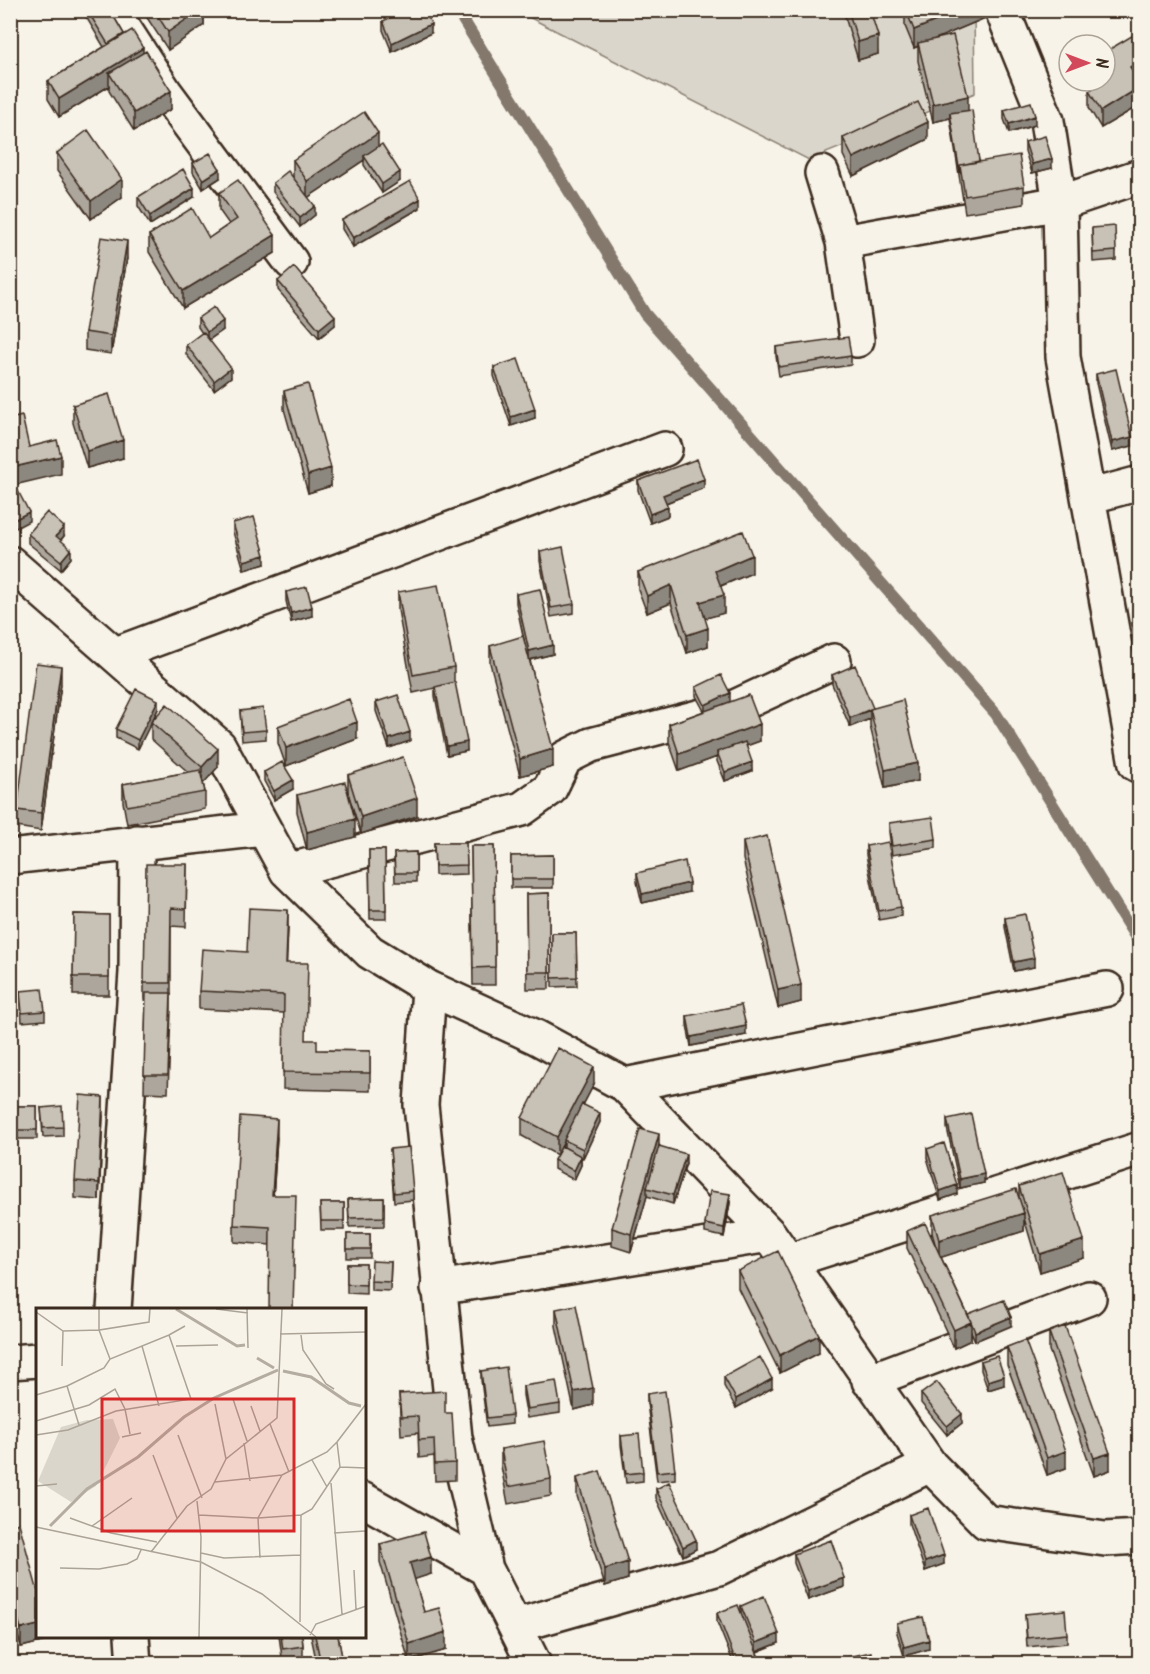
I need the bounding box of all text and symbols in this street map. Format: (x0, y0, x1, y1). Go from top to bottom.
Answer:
north arrow (1057, 33, 1117, 93)
text: N (1088, 58, 1113, 68)
inset map (36, 1308, 366, 1638)

